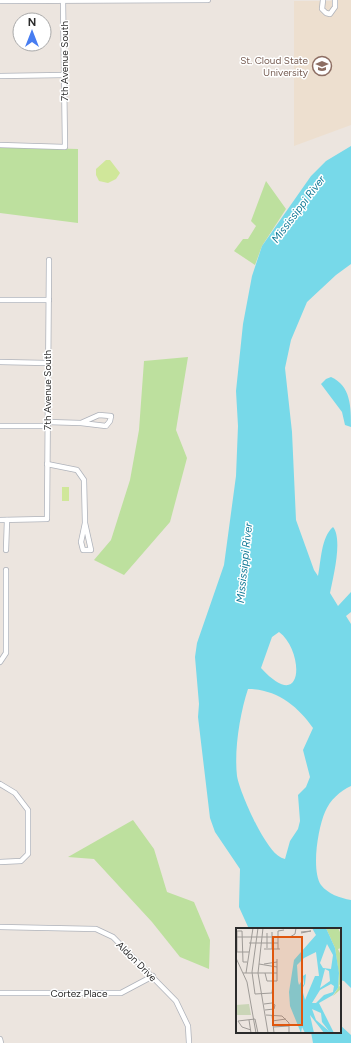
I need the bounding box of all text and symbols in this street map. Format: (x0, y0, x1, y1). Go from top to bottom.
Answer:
north arrow (12, 12, 52, 52)
text: N (28, 16, 36, 29)
street label: 7th Avenue South (58, 20, 71, 101)
place label: St. Cloud State University (240, 54, 309, 79)
school or university icon: St. Cloud State University (311, 55, 333, 77)
water label: Mississippi River (269, 172, 329, 245)
street label: 7th Avenue South (41, 349, 54, 430)
water label: Mississippi River (234, 521, 255, 604)
inset map (236, 928, 341, 1033)
street label: Aldon Drive (114, 938, 160, 985)
street label: Cortez Place (51, 987, 108, 1000)

